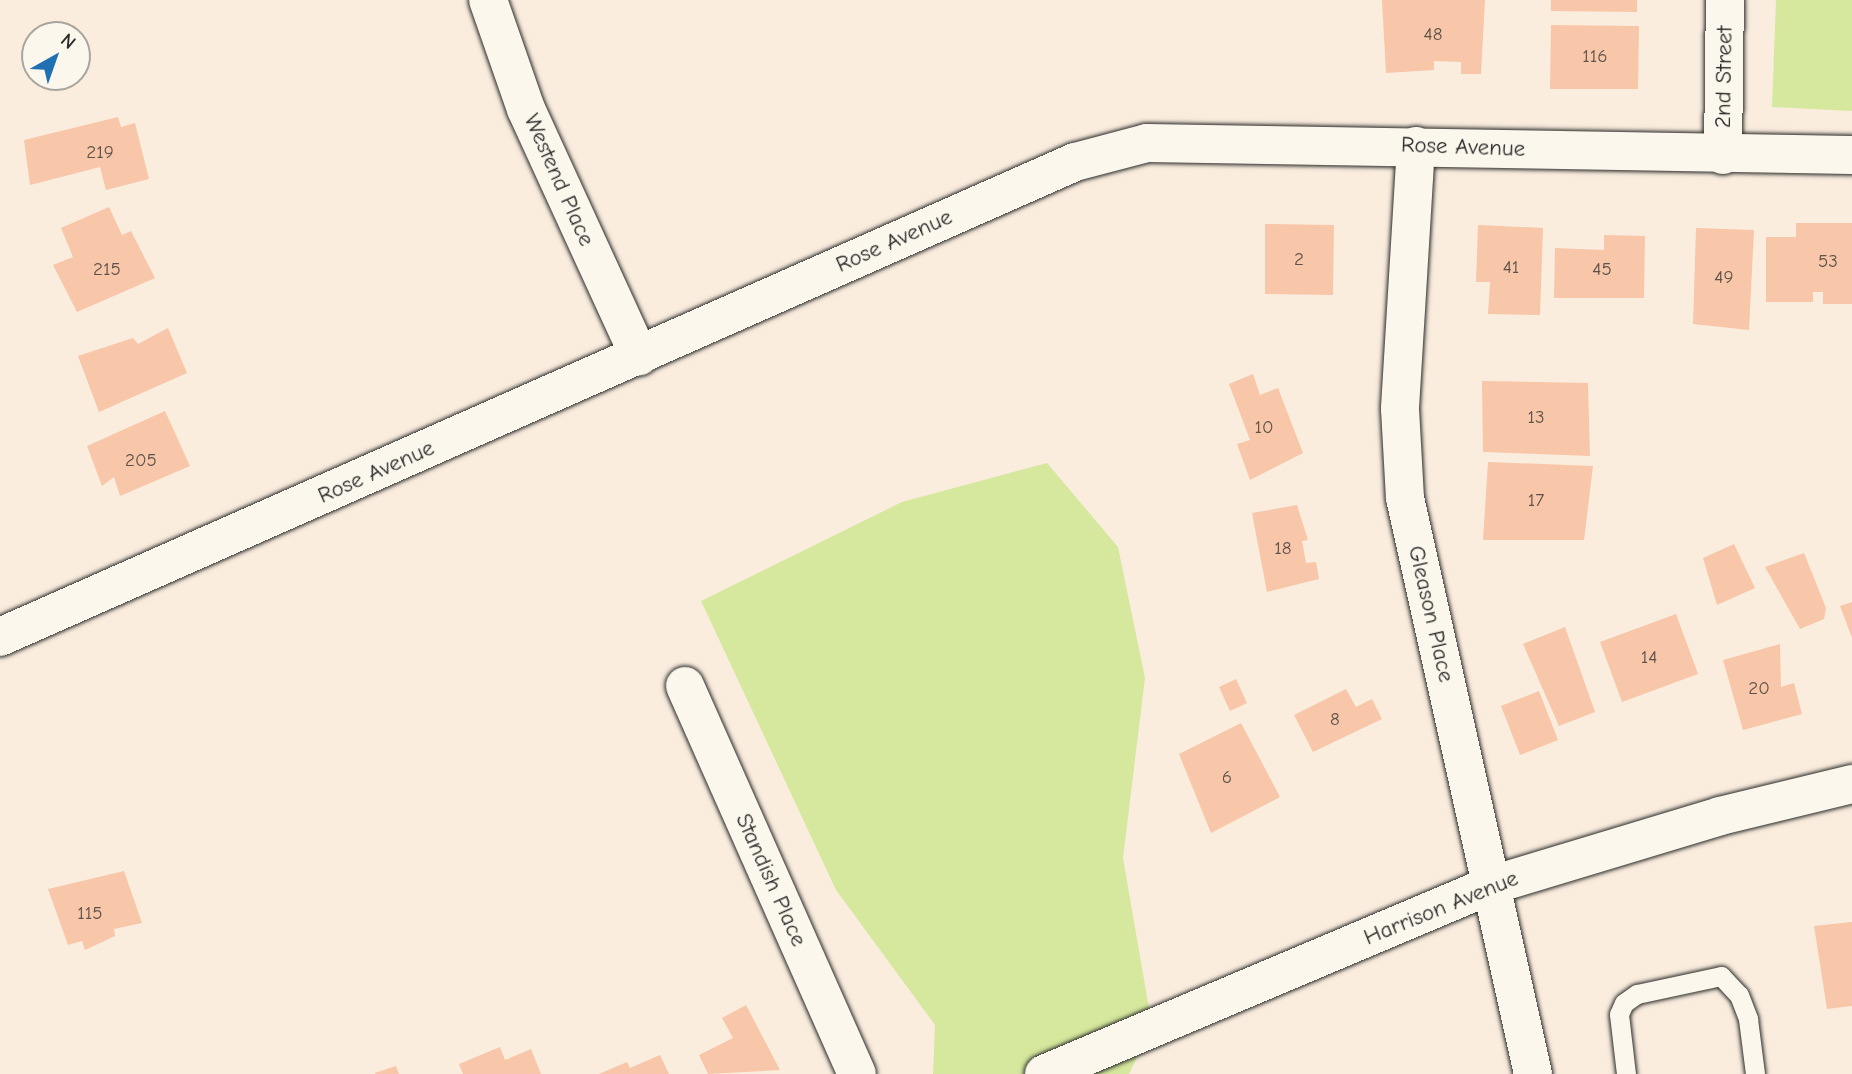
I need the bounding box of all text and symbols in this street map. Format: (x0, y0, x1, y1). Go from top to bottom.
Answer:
north arrow (21, 21, 91, 91)
house number: 48 (1424, 24, 1442, 46)
street label: 2nd Street (1709, 26, 1739, 128)
text: N (56, 29, 80, 54)
house number: 116 (1582, 46, 1608, 68)
street label: Westend Place (518, 110, 600, 250)
street label: Rose Avenue (1400, 131, 1526, 163)
house number: 219 (86, 142, 114, 164)
street label: Rose Avenue (832, 203, 956, 279)
house number: 2 (1294, 249, 1304, 271)
house number: 53 (1818, 251, 1838, 273)
house number: 41 (1503, 257, 1519, 279)
house number: 215 (93, 259, 121, 281)
house number: 45 (1592, 259, 1612, 281)
house number: 49 (1714, 267, 1734, 289)
house number: 13 (1527, 407, 1545, 429)
house number: 10 (1254, 417, 1274, 439)
street label: Rose Avenue (314, 434, 438, 510)
house number: 205 (125, 450, 157, 472)
house number: 17 (1528, 490, 1544, 512)
house number: 18 (1274, 538, 1292, 560)
street label: Gleason Place (1402, 543, 1460, 685)
house number: 14 (1641, 647, 1657, 669)
house number: 20 (1748, 678, 1770, 700)
house number: 8 (1330, 709, 1340, 731)
house number: 6 (1222, 767, 1232, 789)
street label: Standish Place (729, 809, 813, 951)
street label: Harrison Avenue (1360, 864, 1522, 952)
house number: 115 (77, 903, 103, 925)

